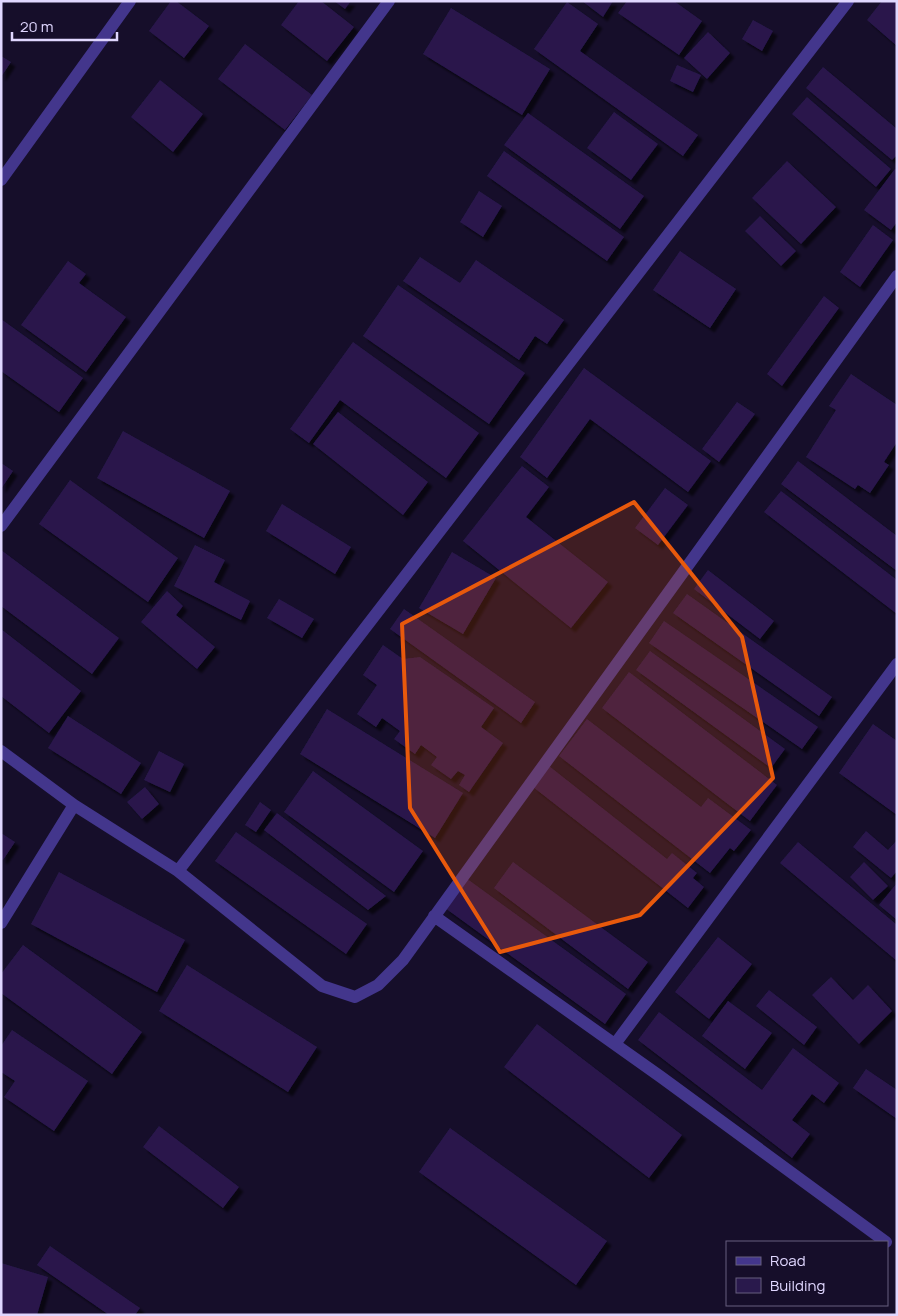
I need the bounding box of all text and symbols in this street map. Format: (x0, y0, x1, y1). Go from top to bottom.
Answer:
scale bar (12, 10, 118, 42)
text: 20 m (20, 16, 53, 37)
legend (726, 1241, 888, 1306)
text: Road (770, 1250, 806, 1271)
text: Building (770, 1275, 825, 1296)

